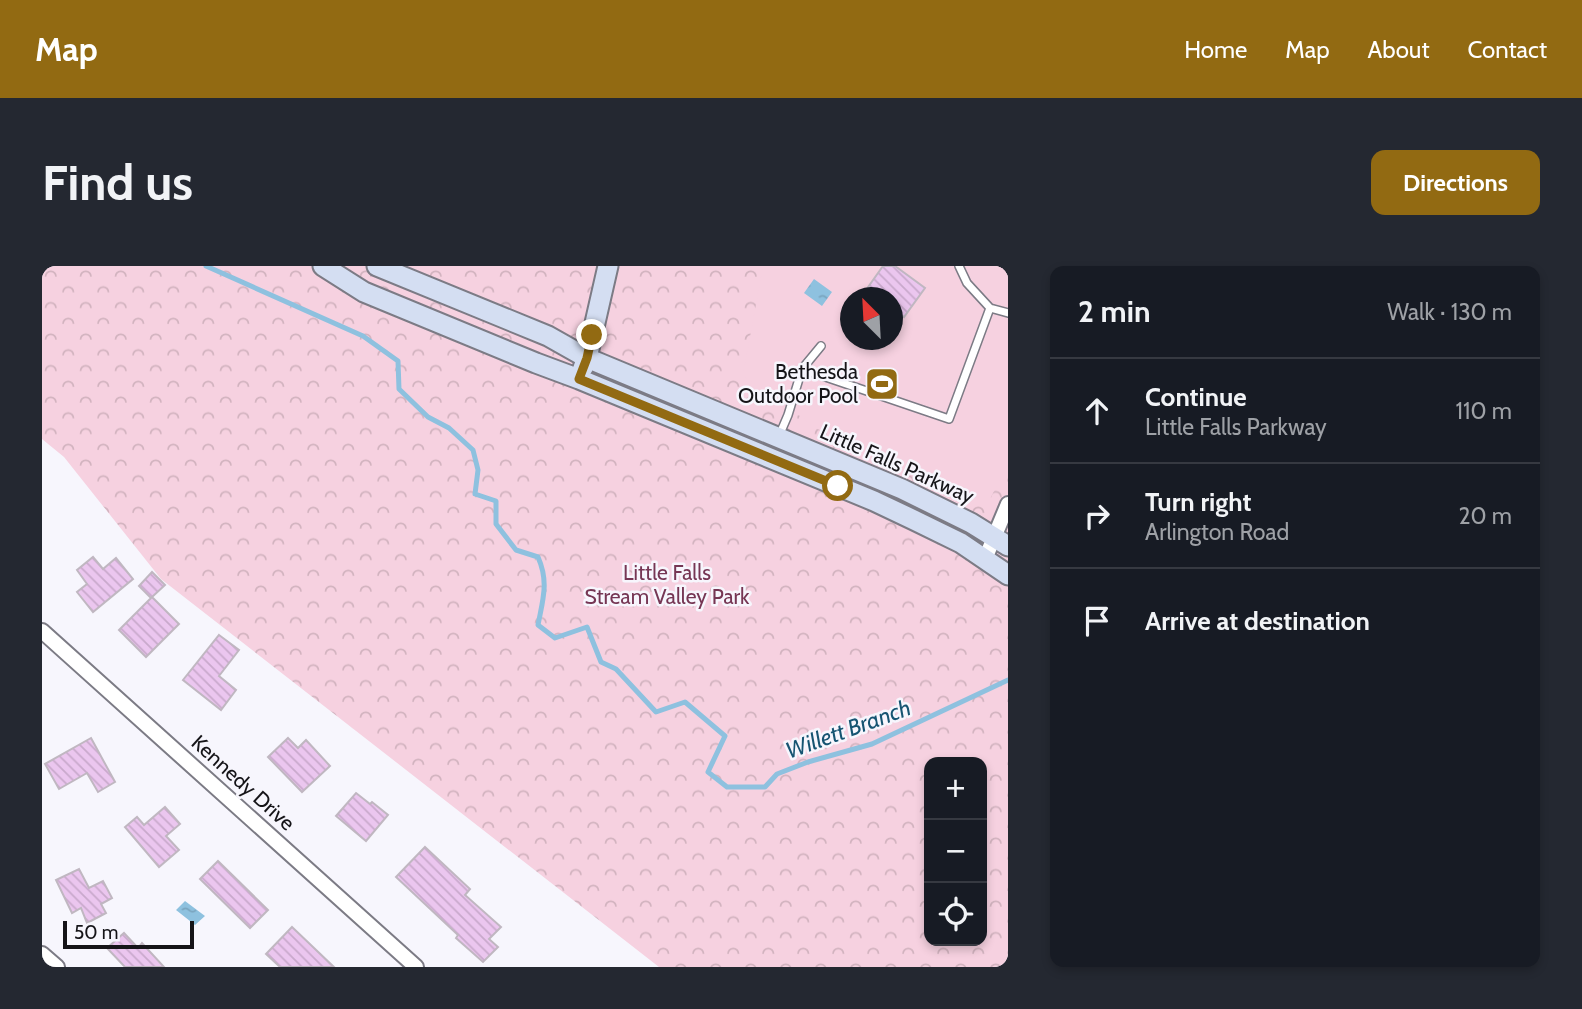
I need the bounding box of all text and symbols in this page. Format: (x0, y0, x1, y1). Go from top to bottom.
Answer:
text: Map (35, 29, 98, 69)
text: Home (1184, 35, 1247, 64)
text: Map (1285, 35, 1330, 64)
text: About (1368, 35, 1430, 64)
text: Contact (1468, 35, 1547, 64)
button: Directions (1371, 150, 1540, 215)
text: Find us (42, 153, 193, 212)
north arrow (840, 287, 903, 350)
text: 2 min (1078, 293, 1150, 330)
text: Walk · 130 m (1387, 298, 1512, 326)
route end (576, 319, 607, 350)
place label: Bethesda Outdoor Pool (738, 359, 858, 408)
sports icon: Bethesda Outdoor Pool (863, 365, 901, 403)
text: Continue (1145, 381, 1247, 413)
icon: ahead (1078, 392, 1116, 430)
text: 110 m (1456, 397, 1512, 425)
text: Little Falls Parkway (1145, 413, 1327, 441)
street label: Little Falls Parkway (816, 418, 978, 509)
route start (822, 470, 853, 501)
text: Turn right (1145, 486, 1251, 518)
icon: right (1078, 497, 1116, 535)
text: 20 m (1459, 502, 1512, 530)
text: Arlington Road (1145, 518, 1289, 546)
park label: Little Falls Stream Valley Park (584, 560, 750, 609)
icon: arrive (1078, 602, 1116, 640)
text: Arrive at destination (1145, 605, 1370, 637)
water label: Willett Branch (782, 693, 914, 765)
street label: Kennedy Drive (187, 730, 300, 836)
map controls (924, 757, 987, 946)
button: + (924, 757, 987, 820)
button: − (924, 820, 987, 883)
button: locate (924, 883, 987, 946)
scale bar (63, 918, 194, 950)
text: 50 m (74, 921, 118, 944)

